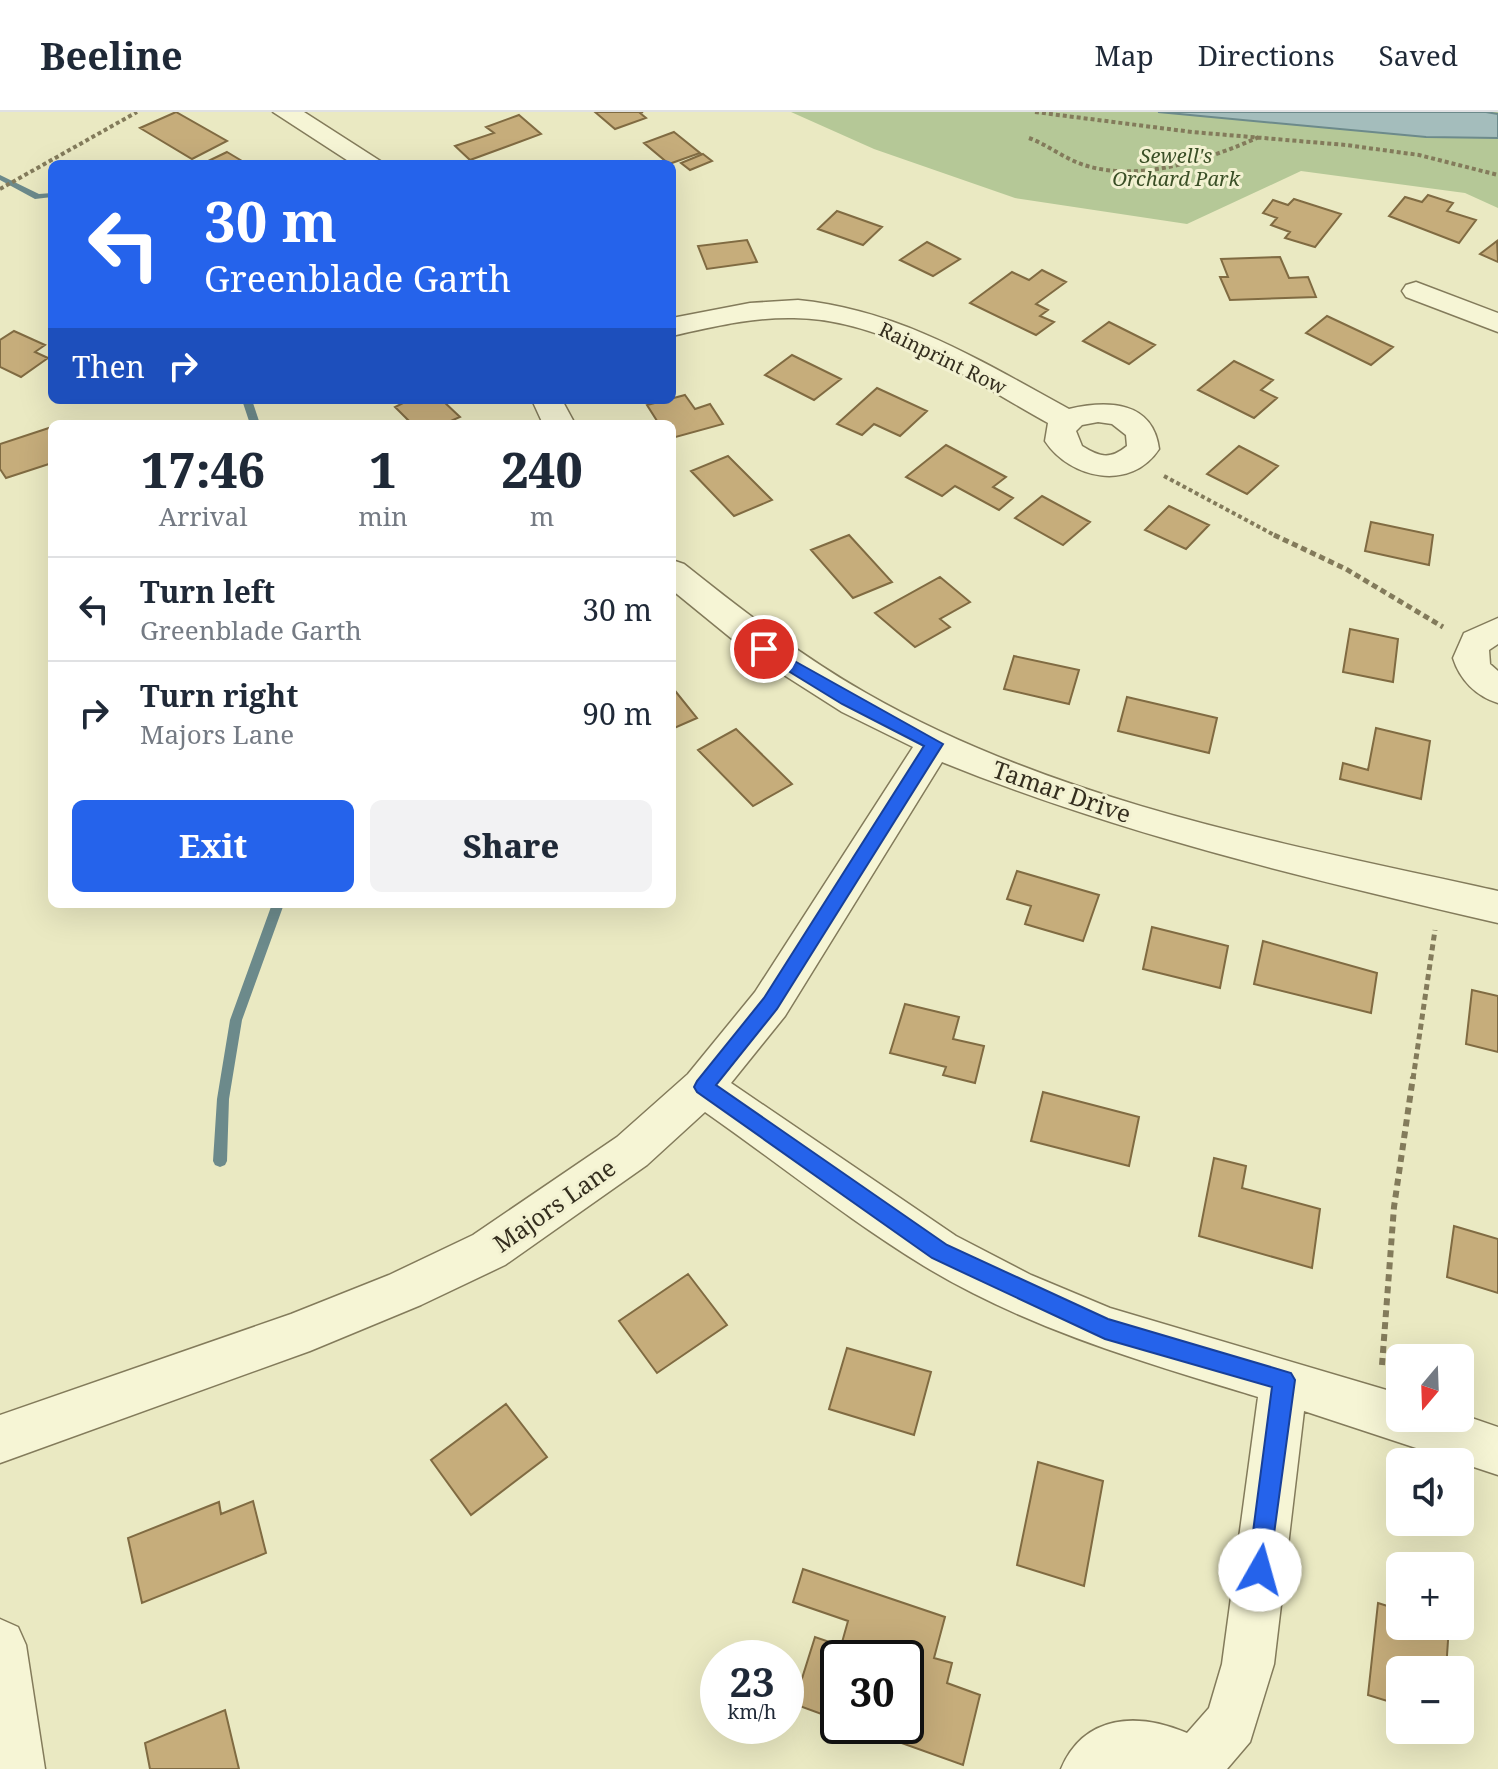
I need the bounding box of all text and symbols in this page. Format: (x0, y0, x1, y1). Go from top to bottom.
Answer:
text: Beeline (40, 29, 183, 81)
text: Map (1094, 36, 1154, 74)
text: Directions (1198, 36, 1335, 74)
text: Saved (1379, 36, 1458, 74)
park label: Sewell's Orchard Park (1112, 142, 1240, 192)
text: 30 m (204, 182, 337, 258)
icon: left (72, 192, 176, 296)
text: Greenblade Garth (204, 254, 511, 303)
street label: Rainprint Row (875, 315, 1012, 401)
icon: right (161, 344, 205, 388)
text: Then (72, 346, 145, 387)
text: 17:46 (141, 437, 265, 502)
text: 1 (369, 437, 397, 502)
text: 240 (501, 437, 583, 502)
text: Arrival (159, 498, 248, 534)
text: min (358, 498, 408, 534)
text: m (530, 498, 554, 534)
text: Turn left (140, 571, 275, 612)
icon: left (72, 587, 116, 631)
text: 30 m (582, 589, 652, 630)
text: Greenblade Garth (140, 612, 362, 648)
pin (730, 615, 798, 683)
icon: arrive (742, 627, 786, 671)
text: Turn right (140, 675, 298, 716)
icon: right (72, 691, 116, 735)
text: 90 m (582, 693, 652, 734)
text: Majors Lane (140, 716, 294, 752)
street label: Tamar Drive (988, 752, 1136, 830)
button: Exit (72, 800, 354, 892)
button: Share (370, 800, 652, 892)
street label: Majors Lane (486, 1151, 622, 1259)
north arrow (1386, 1344, 1474, 1432)
map controls (1386, 1344, 1474, 1744)
button: sound (1386, 1448, 1474, 1536)
position arrow (1218, 1528, 1302, 1612)
button: + (1386, 1552, 1474, 1640)
speed limit sign: 30 (820, 1640, 924, 1744)
text: 23 (729, 1654, 775, 1709)
button: − (1386, 1656, 1474, 1744)
text: km/h (727, 1698, 777, 1725)

